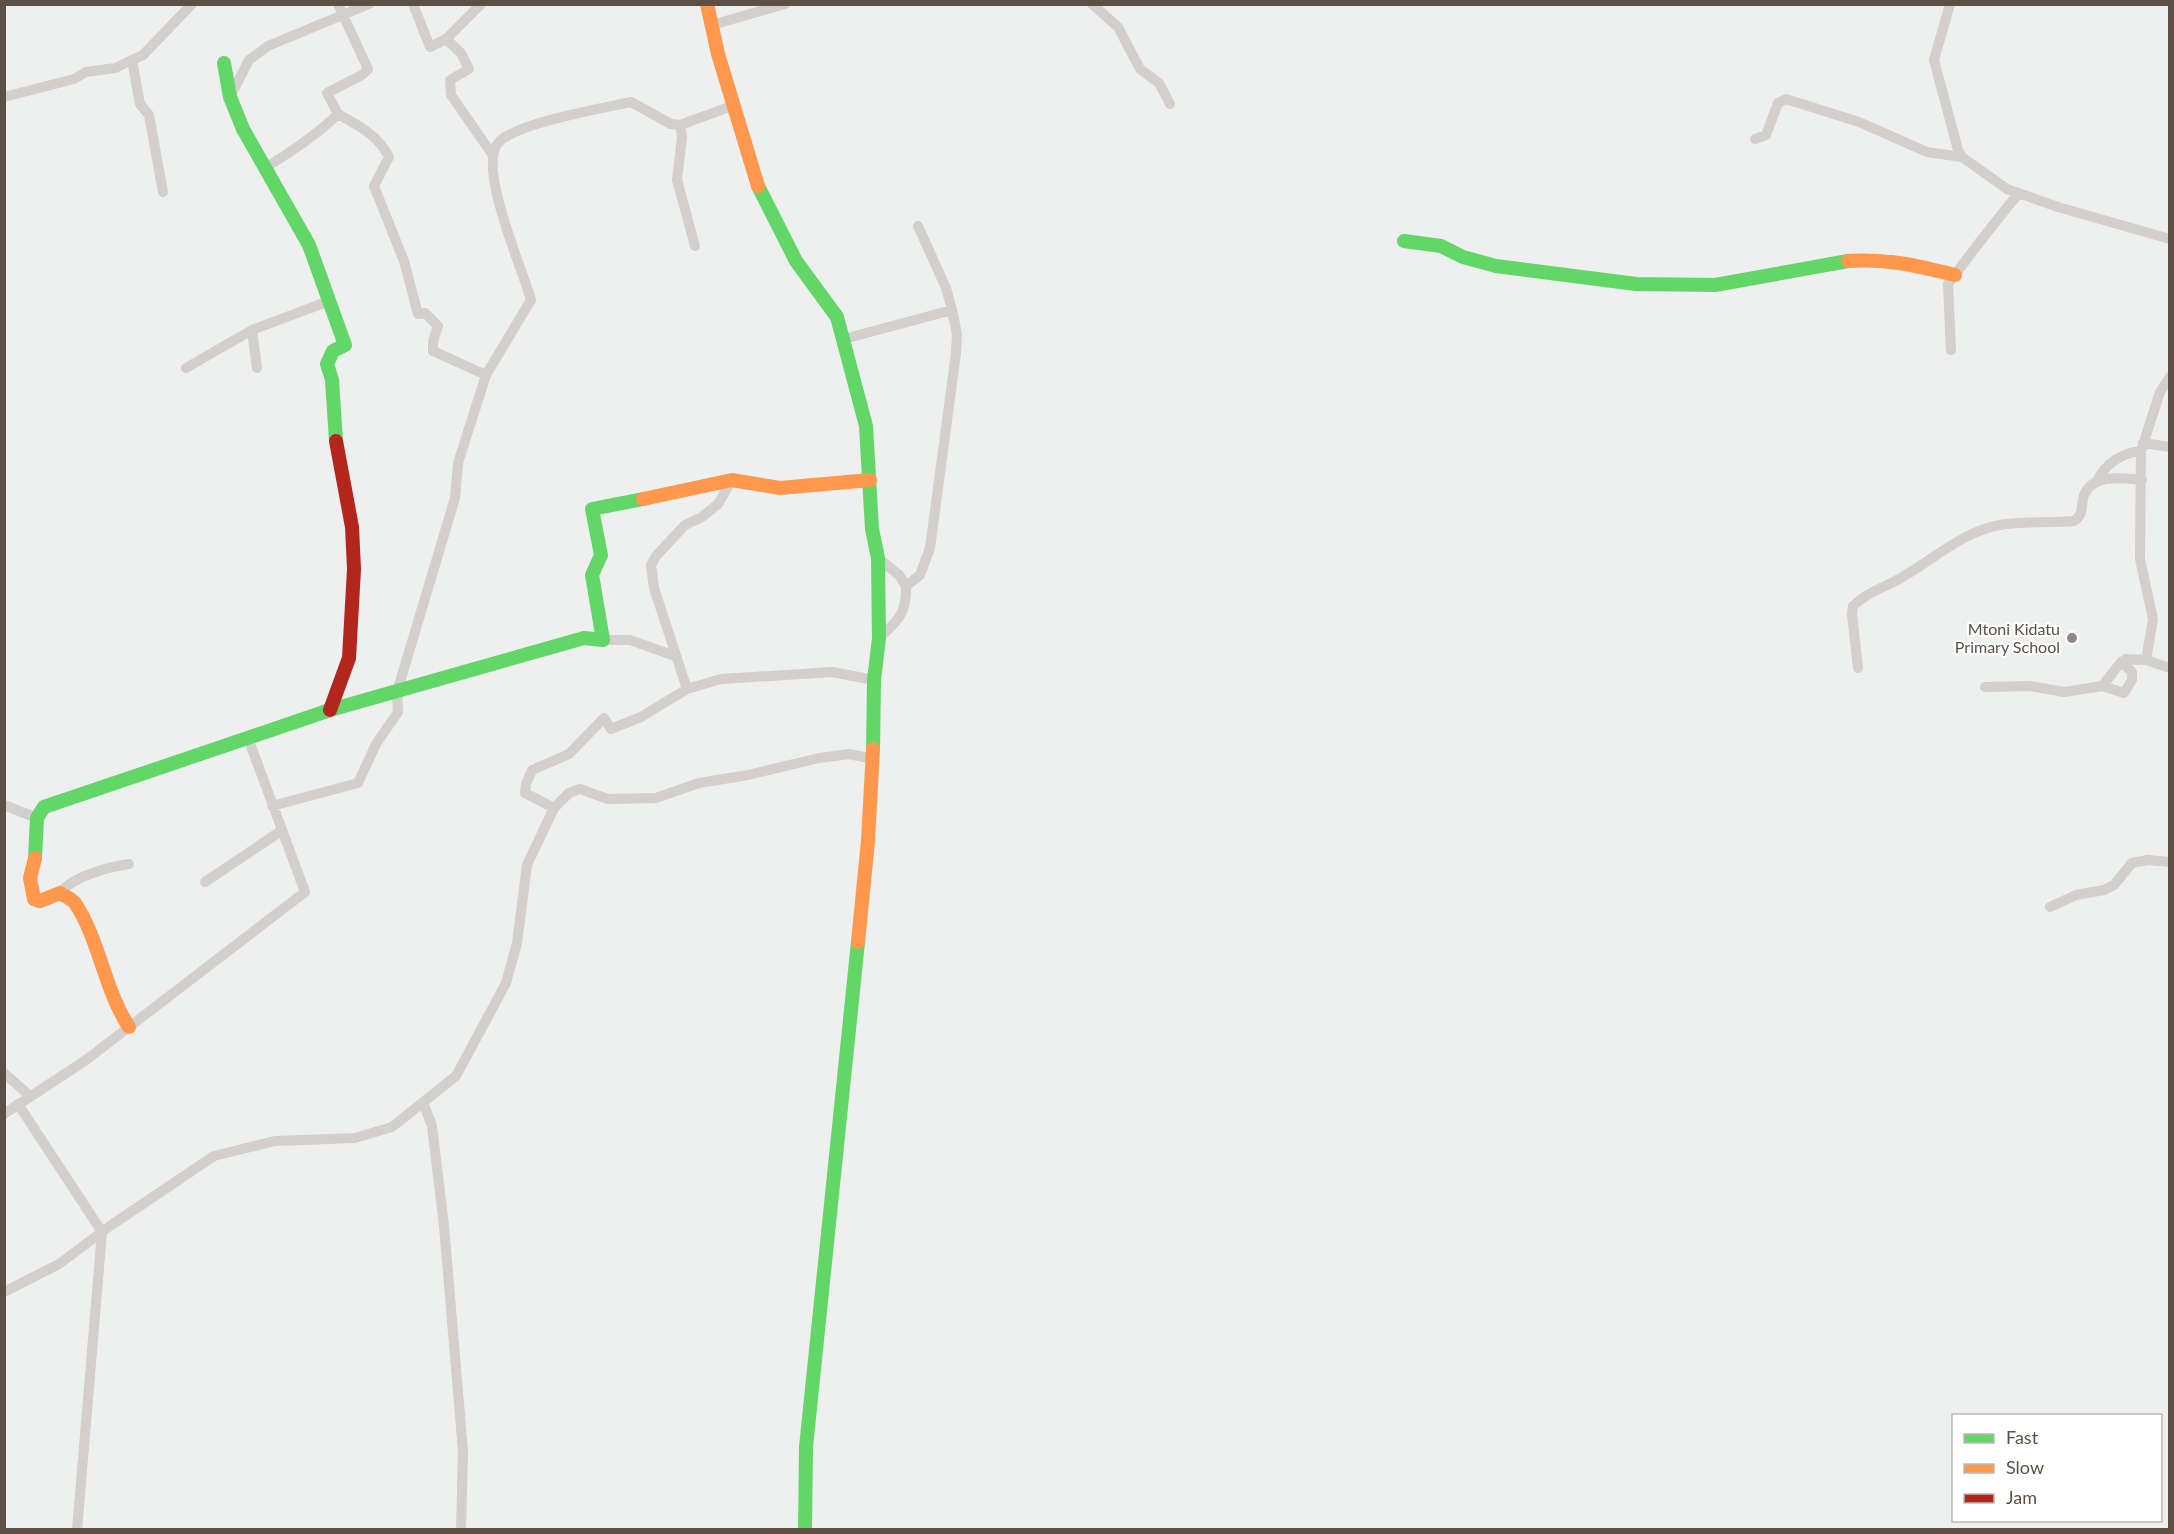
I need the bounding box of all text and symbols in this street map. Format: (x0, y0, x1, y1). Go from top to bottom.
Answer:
place label: Mtoni Kidatu Primary School (1955, 619, 2060, 656)
marker: Mtoni Kidatu Primary School (2065, 631, 2079, 645)
legend (1952, 1414, 2162, 1522)
text: Fast (2006, 1426, 2039, 1448)
text: Slow (2006, 1456, 2044, 1478)
text: Jam (2006, 1486, 2037, 1508)

